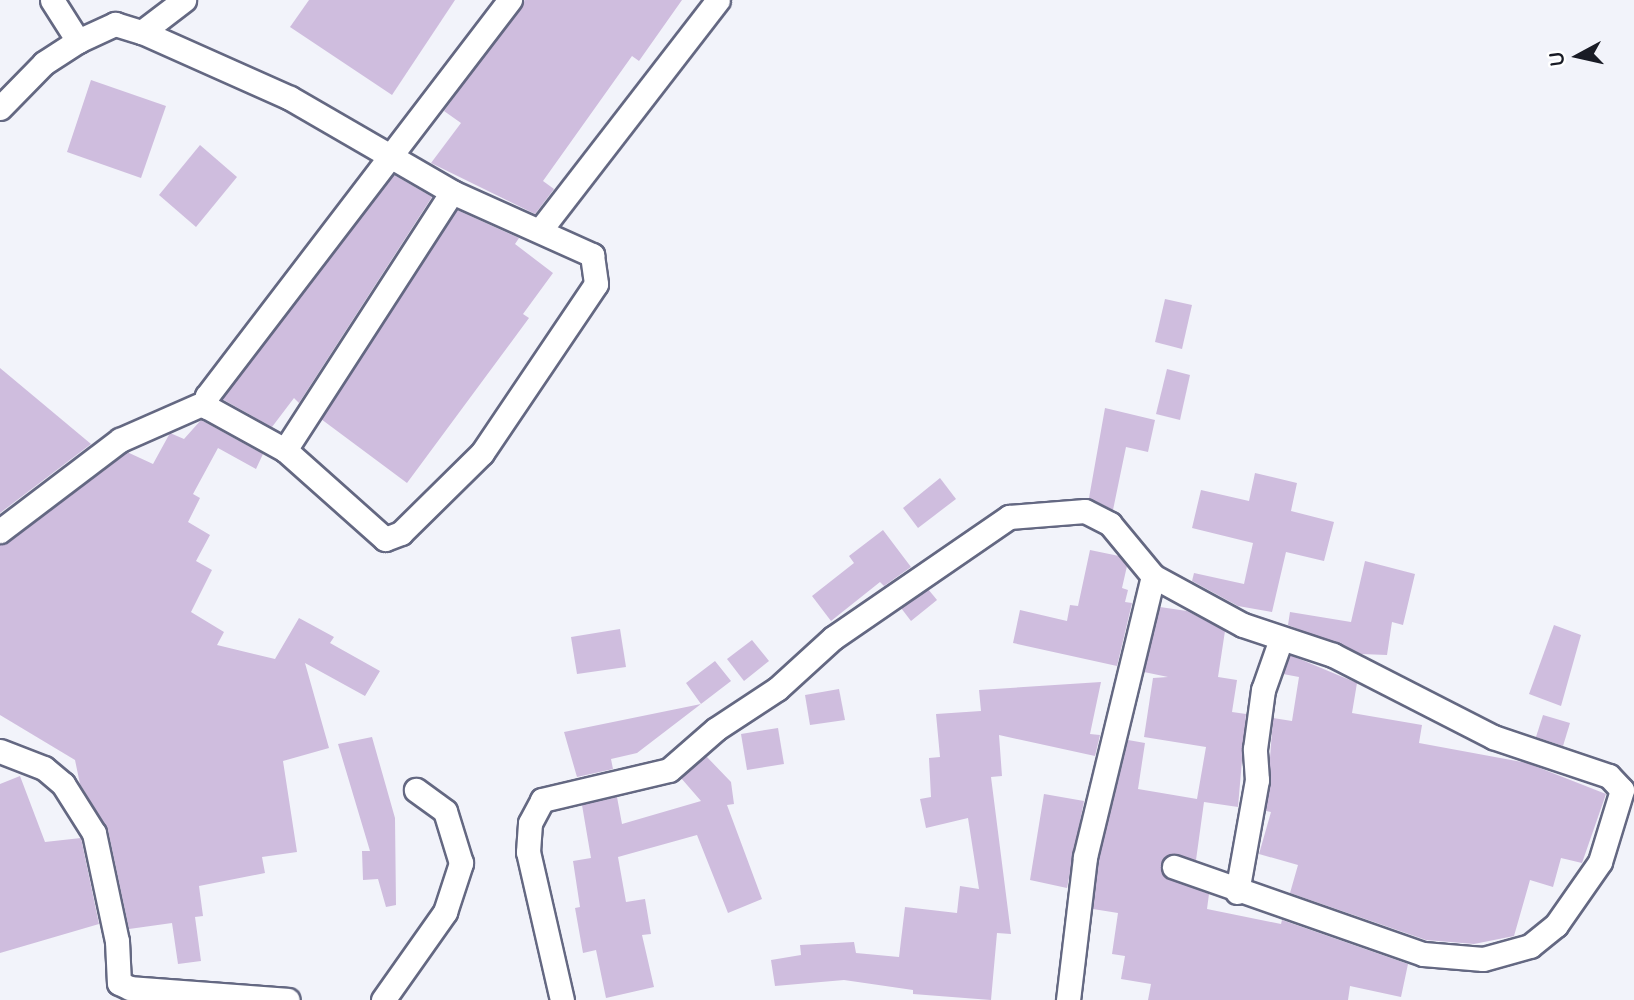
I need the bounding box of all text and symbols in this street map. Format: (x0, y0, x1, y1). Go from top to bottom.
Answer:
north arrow (1543, 21, 1613, 91)
text: U (1545, 50, 1569, 68)

